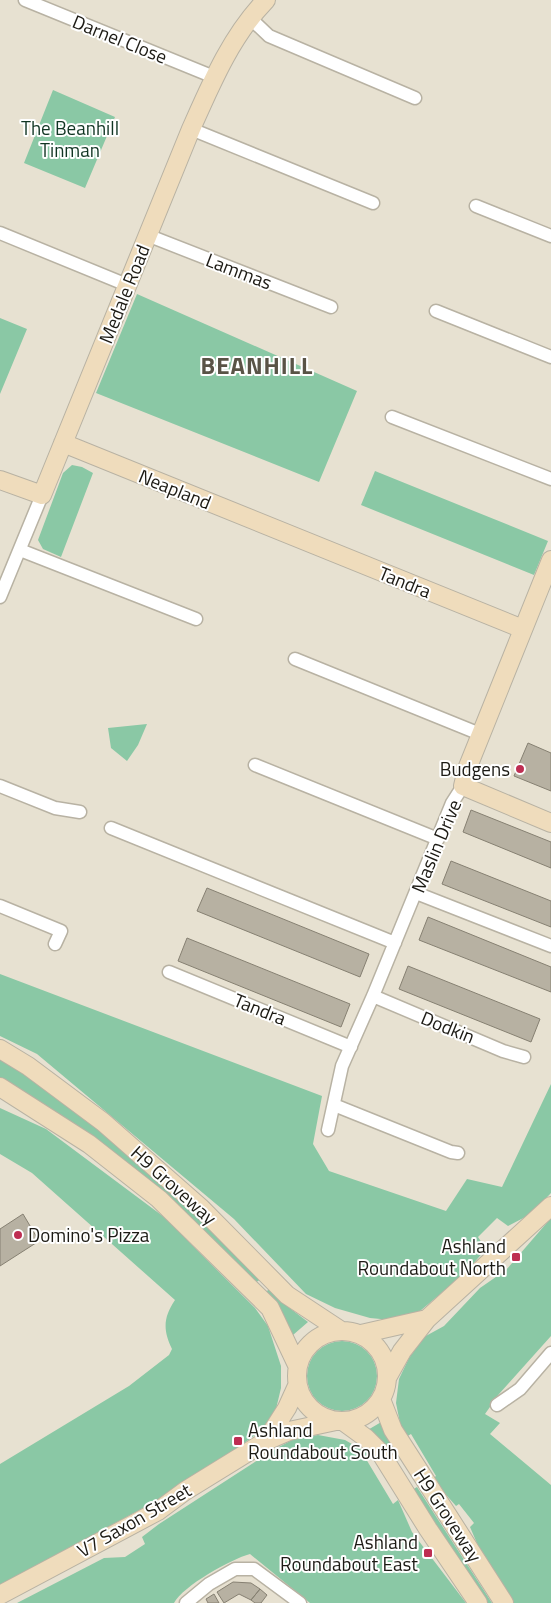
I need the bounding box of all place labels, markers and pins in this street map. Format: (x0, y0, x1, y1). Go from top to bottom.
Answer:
place label: Budgens (440, 754, 510, 783)
marker: Budgens (514, 763, 526, 775)
place label: Domino's Pizza (28, 1220, 150, 1249)
marker: Domino's Pizza (12, 1229, 24, 1241)
place label: Ashland Roundabout North (357, 1231, 506, 1282)
marker: Ashland Roundabout North (510, 1251, 522, 1263)
place label: Ashland Roundabout South (248, 1415, 398, 1466)
marker: Ashland Roundabout South (232, 1435, 244, 1447)
place label: Ashland Roundabout East (280, 1527, 418, 1578)
marker: Ashland Roundabout East (422, 1547, 434, 1559)

